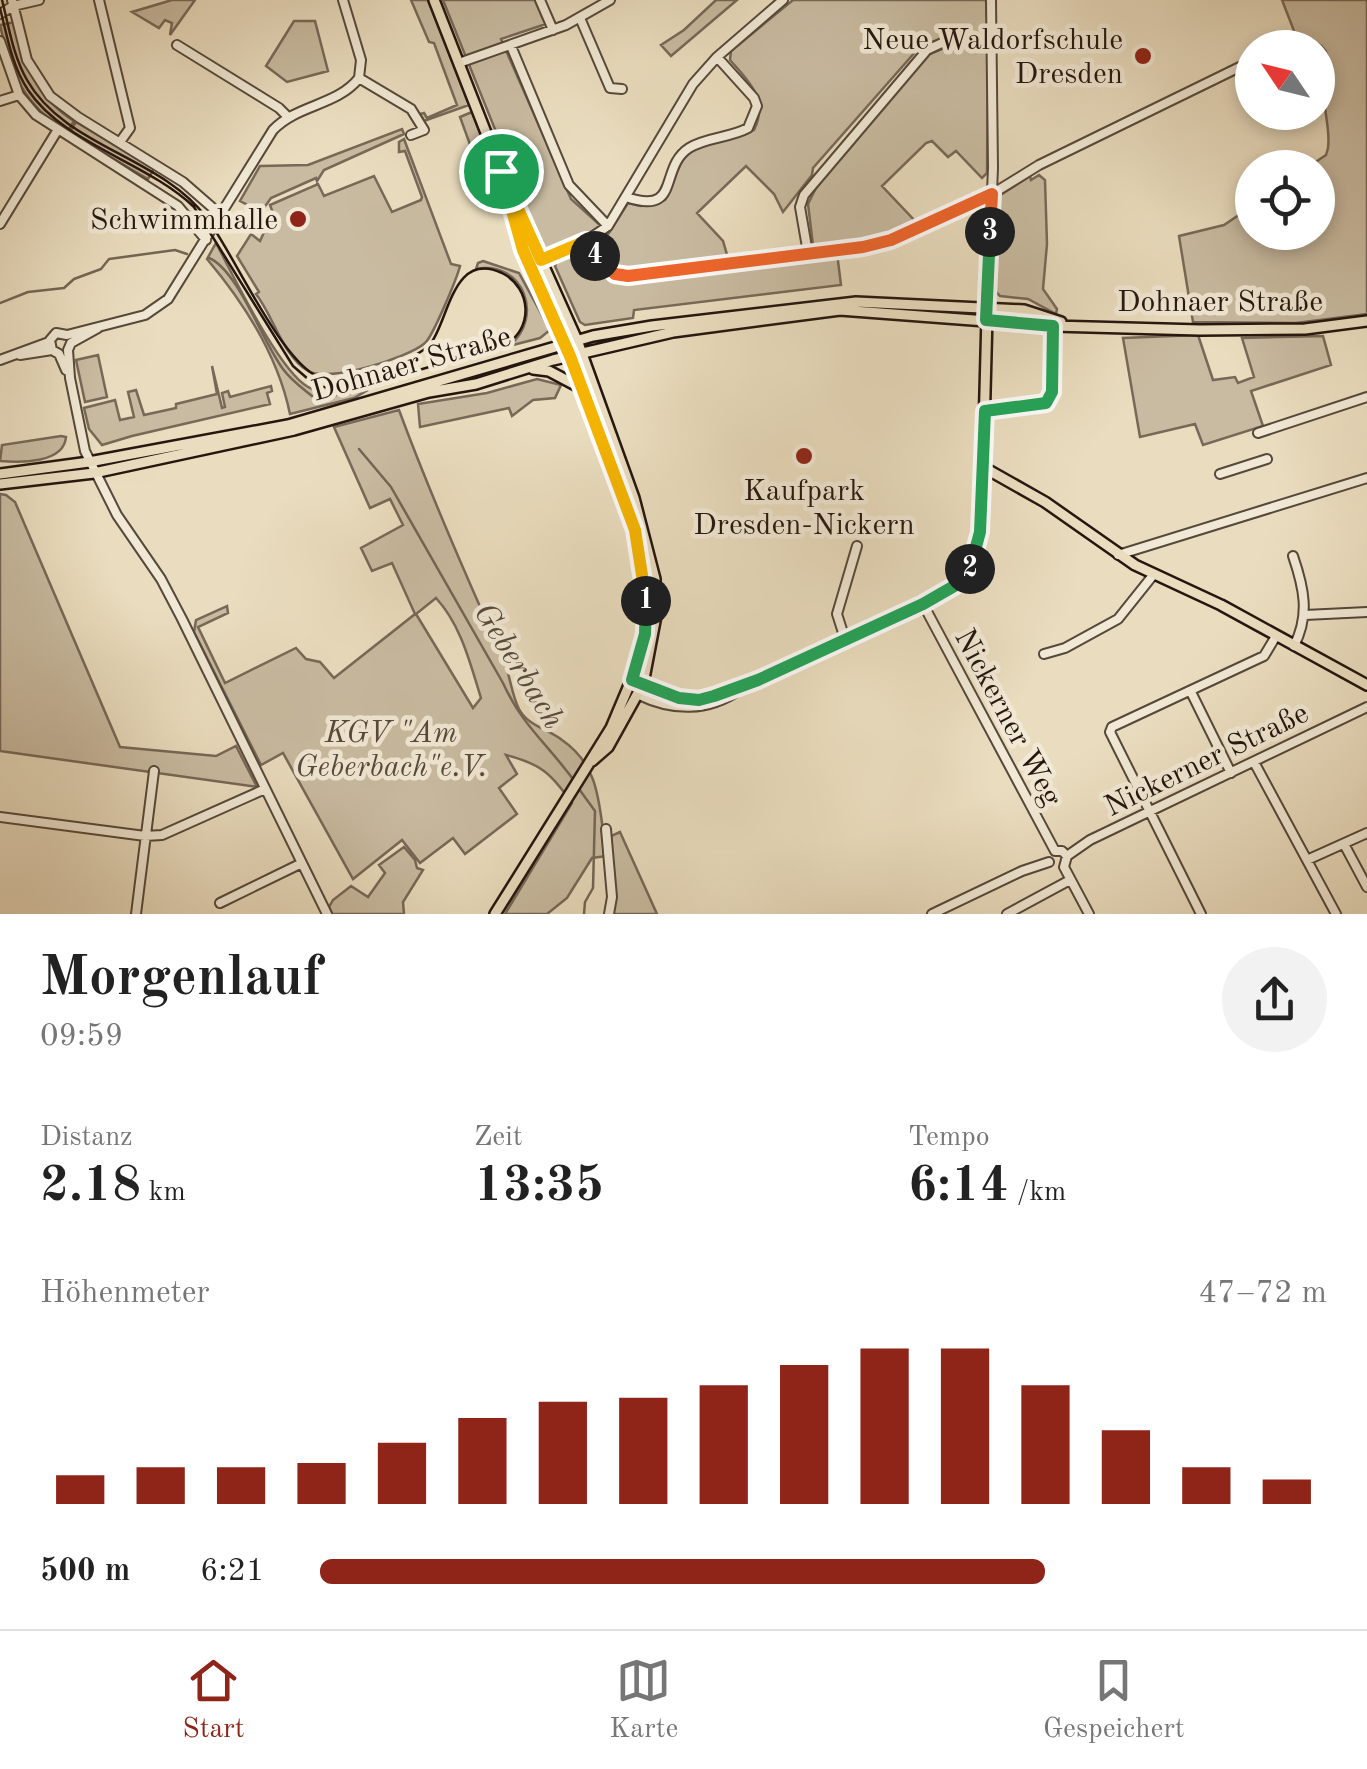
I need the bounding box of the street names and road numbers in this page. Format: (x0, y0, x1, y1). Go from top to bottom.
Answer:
street label: Dohnaer Straße (1117, 288, 1323, 318)
street label: Dohnaer Straße (308, 322, 515, 408)
street label: Nickerner Weg (948, 624, 1066, 811)
street label: Nickerner Straße (1100, 699, 1313, 823)

